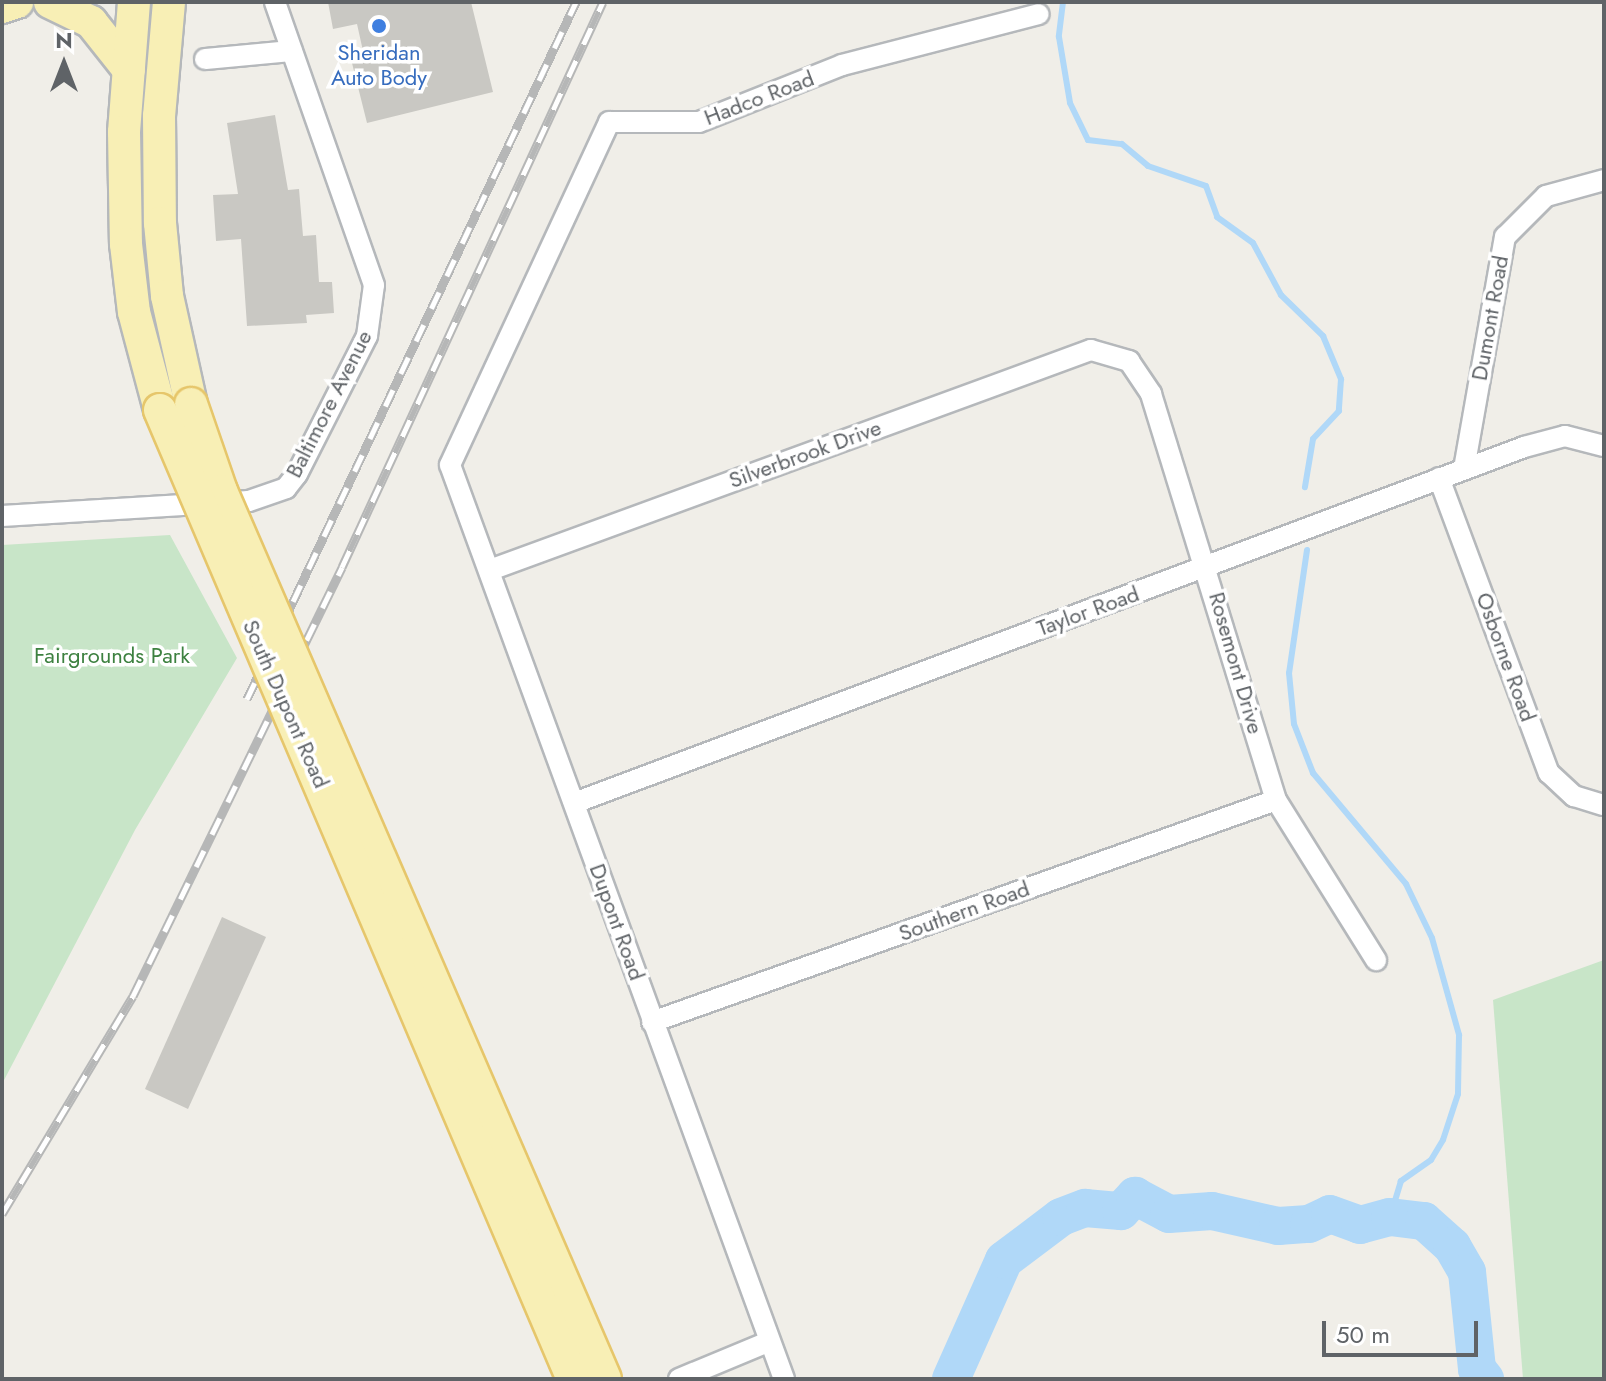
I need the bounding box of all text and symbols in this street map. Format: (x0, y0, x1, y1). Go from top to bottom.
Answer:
marker: Sheridan Auto Body (370, 17, 388, 35)
north arrow (24, 24, 104, 104)
text: N (55, 24, 73, 56)
place label: Sheridan Auto Body (331, 39, 427, 90)
street label: Hadco Road (700, 65, 818, 131)
street label: Dumont Road (1466, 253, 1514, 383)
street label: Baltimore Avenue (281, 326, 377, 482)
street label: Silverbrook Drive (725, 414, 885, 494)
street label: Taylor Road (1033, 580, 1143, 642)
street label: Rosemont Drive (1203, 589, 1269, 737)
street label: Osborne Road (1470, 589, 1542, 725)
street label: South Dupont Road (237, 616, 335, 792)
park label: Fairgrounds Park (34, 643, 190, 669)
street label: Dupont Road (584, 860, 650, 984)
street label: Southern Road (895, 875, 1033, 947)
scale bar (1326, 1305, 1482, 1355)
text: 50 m (1336, 1317, 1390, 1352)

